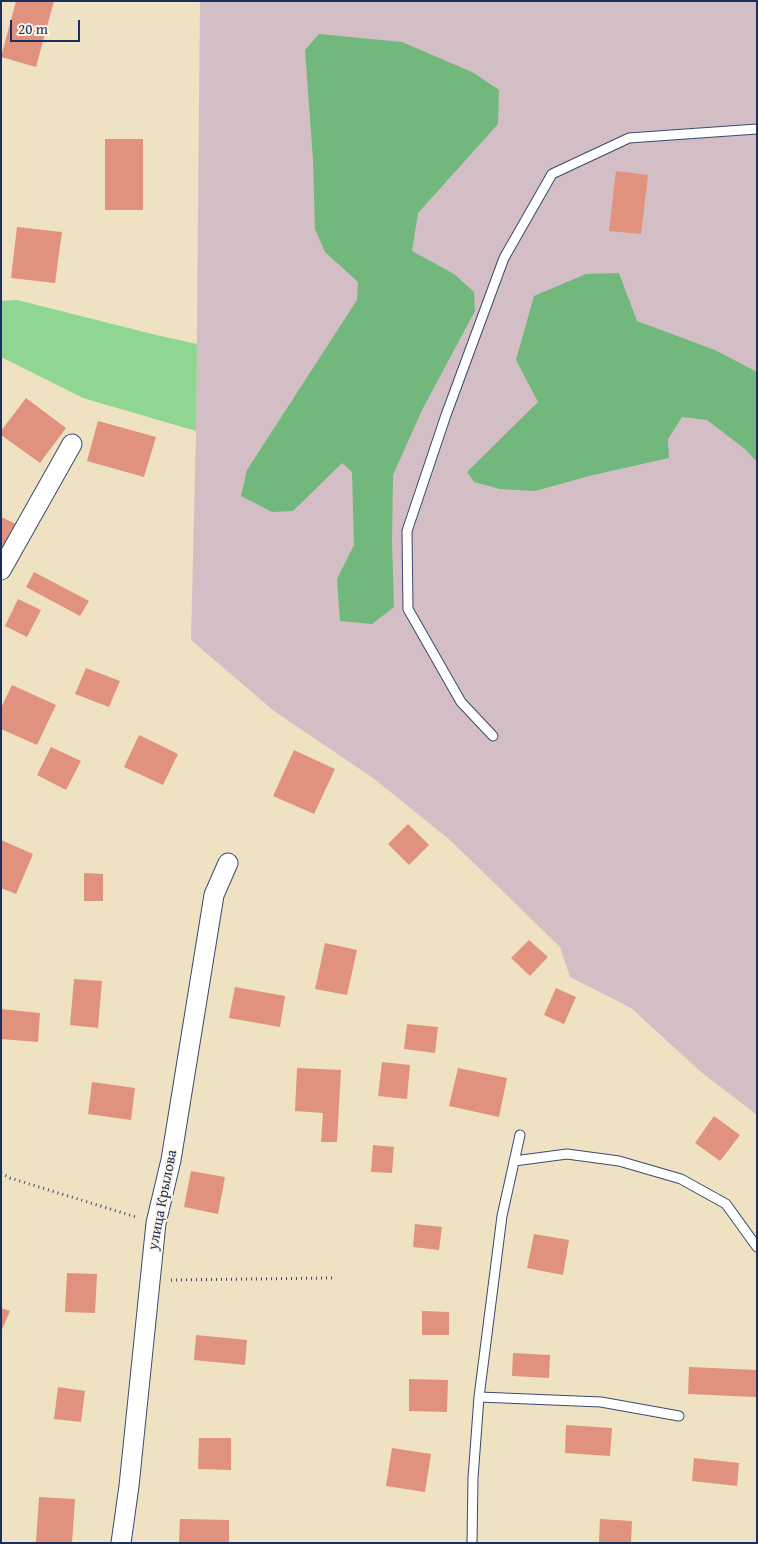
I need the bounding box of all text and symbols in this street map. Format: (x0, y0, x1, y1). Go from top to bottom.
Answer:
scale bar (12, 10, 82, 42)
text: 20 m (18, 18, 48, 39)
street label: улица Крылова (144, 1148, 182, 1252)

